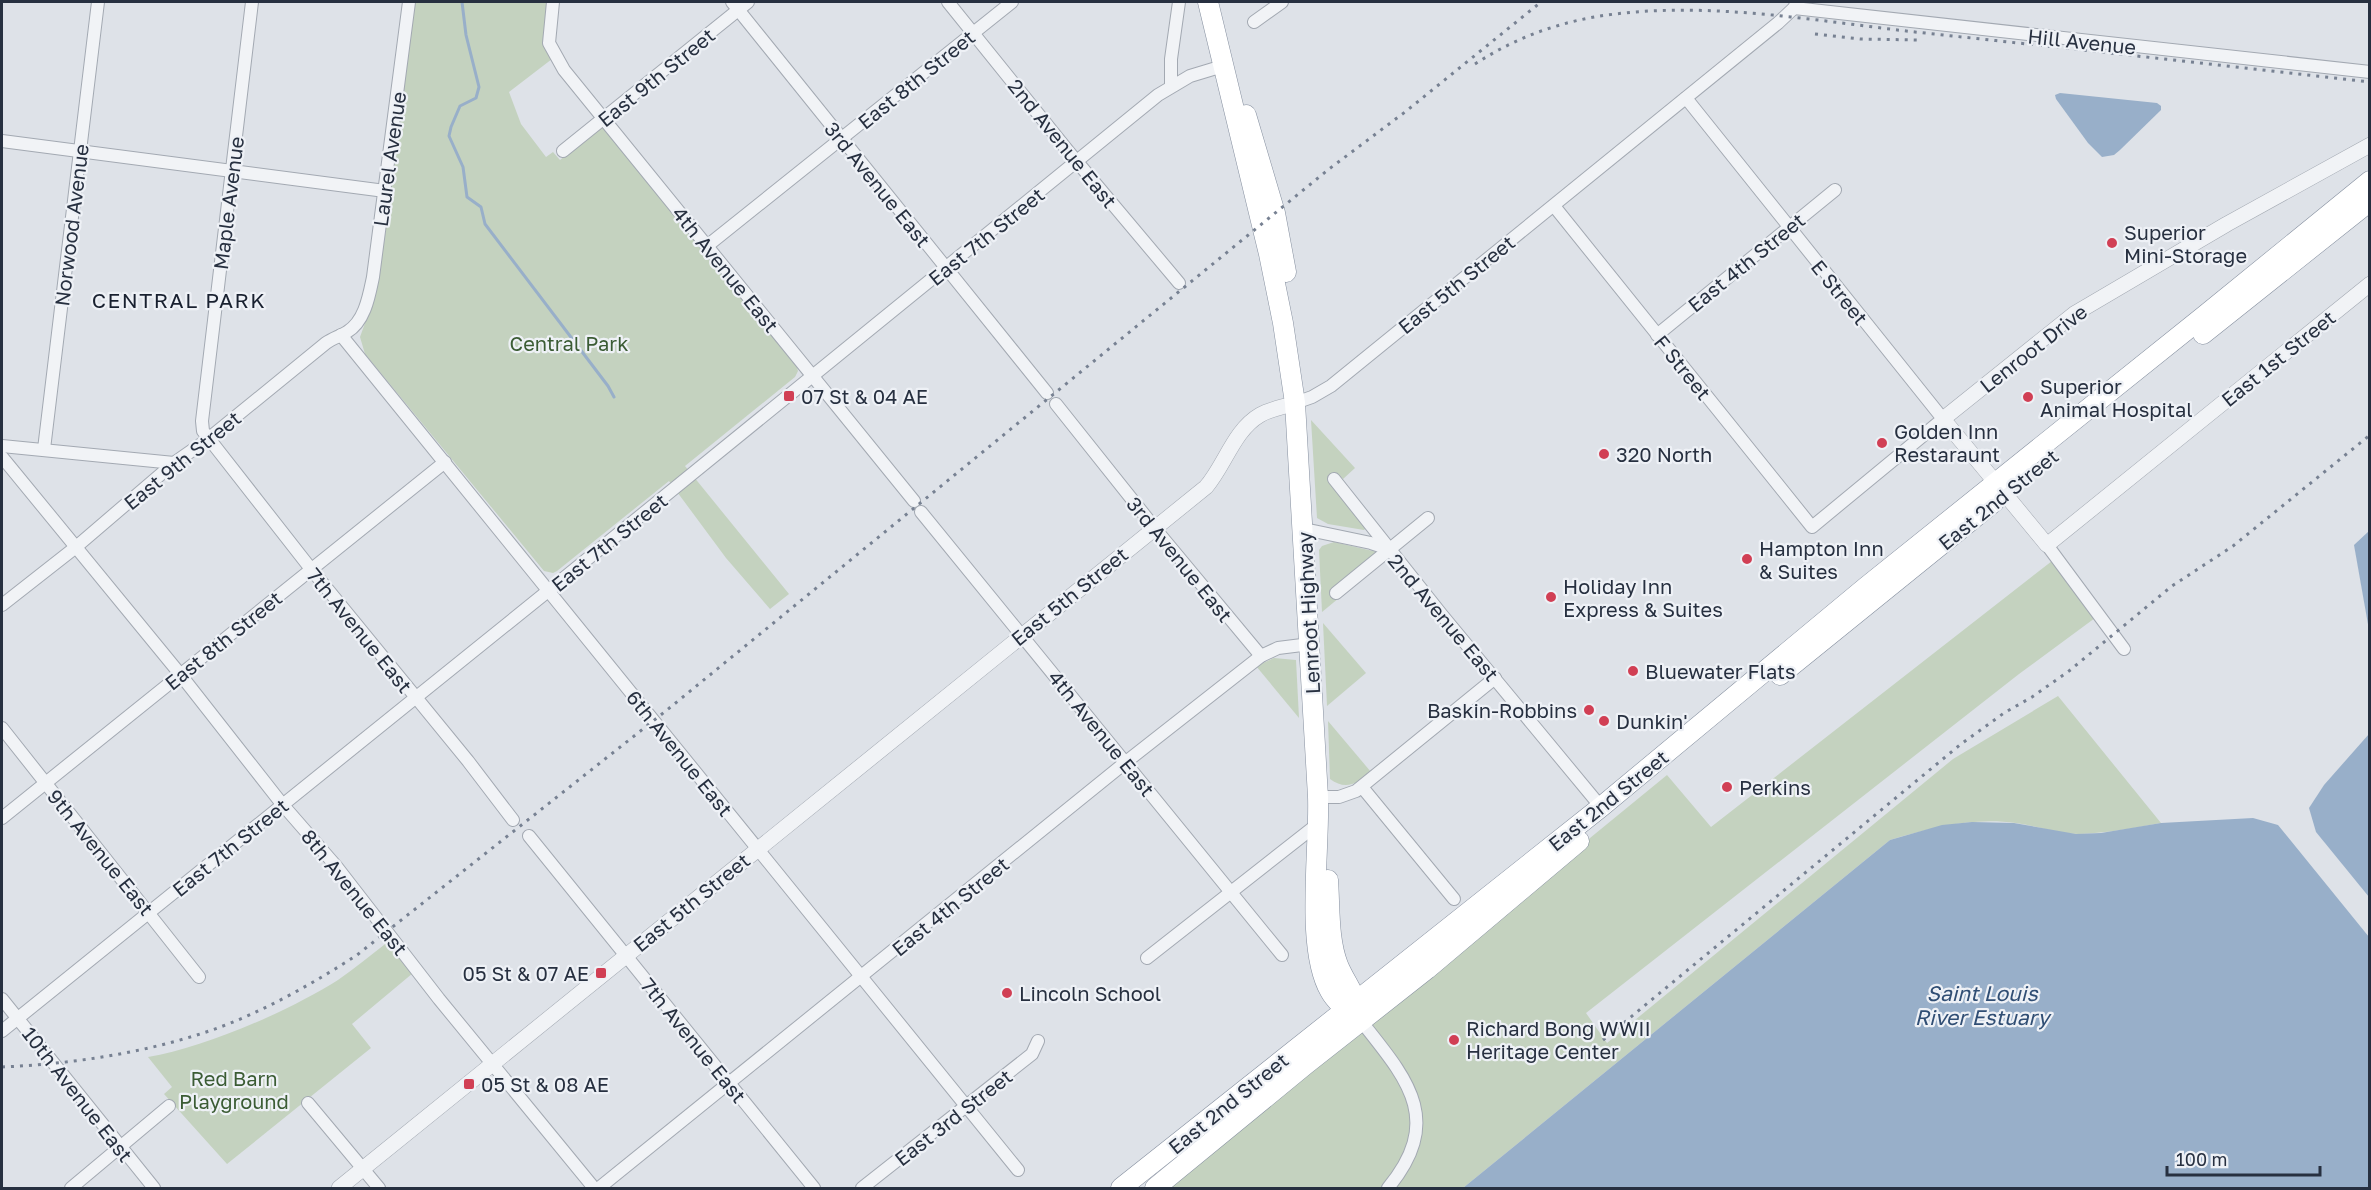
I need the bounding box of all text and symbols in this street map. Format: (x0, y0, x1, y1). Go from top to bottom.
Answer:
street label: East 9th Street (593, 23, 719, 131)
street label: Hill Avenue (2027, 23, 2137, 59)
street label: East 8th Street (853, 24, 979, 134)
street label: 2nd Avenue East (1004, 74, 1122, 212)
street label: Laurel Avenue (368, 90, 410, 228)
street label: 3rd Avenue East (820, 117, 936, 251)
street label: Maple Avenue (208, 135, 248, 271)
street label: Norwood Avenue (49, 142, 93, 308)
street label: East 7th Street (923, 182, 1049, 290)
street label: 4th Avenue East (668, 201, 784, 337)
street label: East 4th Street (1683, 207, 1809, 317)
place label: Superior Mini-Storage (2124, 220, 2247, 267)
street label: East 5th Street (1393, 230, 1519, 338)
marker: Superior Mini-Storage (2105, 236, 2119, 250)
street label: E Street (1807, 255, 1873, 329)
district label: CENTRAL PARK (92, 287, 266, 313)
street label: Lenroot Drive (1975, 299, 2091, 397)
street label: East 1st Street (2216, 305, 2340, 411)
street label: F Street (1650, 330, 1716, 404)
park label: Central Park (510, 331, 628, 355)
place label: Superior Animal Hospital (2040, 374, 2193, 421)
place label: 07 St & 04 AE (801, 384, 928, 408)
marker: 07 St & 04 AE (782, 389, 796, 403)
marker: Superior Animal Hospital (2021, 390, 2035, 404)
street label: East 9th Street (119, 406, 245, 514)
place label: Golden Inn Restaraunt (1894, 419, 2000, 466)
marker: Golden Inn Restaraunt (1875, 436, 1889, 450)
place label: 320 North (1616, 442, 1712, 466)
street label: East 2nd Street (1933, 443, 2063, 555)
marker: 320 North (1597, 447, 1611, 461)
street label: East 7th Street (546, 488, 672, 596)
street label: 3rd Avenue East (1122, 492, 1238, 626)
street label: Lenroot Highway (1292, 531, 1324, 695)
place label: Hampton Inn & Suites (1759, 536, 1884, 583)
street label: East 5th Street (1006, 542, 1132, 650)
street label: 2nd Avenue East (1384, 548, 1504, 686)
marker: Hampton Inn & Suites (1740, 552, 1754, 566)
street label: 7th Avenue East (302, 563, 418, 697)
place label: Holiday Inn Express & Suites (1563, 574, 1723, 621)
street label: East 8th Street (160, 585, 286, 695)
marker: Holiday Inn Express & Suites (1544, 590, 1558, 604)
place label: Bluewater Flats (1645, 659, 1796, 683)
marker: Bluewater Flats (1626, 664, 1640, 678)
street label: 4th Avenue East (1044, 665, 1160, 801)
street label: 6th Avenue East (622, 685, 738, 821)
place label: Baskin-Robbins (1427, 698, 1577, 722)
marker: Baskin-Robbins (1582, 703, 1596, 717)
place label: Dunkin' (1616, 709, 1688, 733)
marker: Dunkin' (1597, 714, 1611, 728)
street label: East 2nd Street (1543, 744, 1673, 856)
place label: Perkins (1739, 775, 1811, 799)
marker: Perkins (1720, 780, 1734, 794)
street label: 9th Avenue East (43, 784, 159, 920)
street label: East 7th Street (167, 793, 293, 901)
street label: 8th Avenue East (297, 824, 413, 960)
street label: East 5th Street (628, 848, 754, 956)
street label: East 4th Street (887, 851, 1013, 961)
place label: 05 St & 07 AE (463, 961, 589, 985)
marker: 05 St & 07 AE (594, 966, 608, 980)
street label: 7th Avenue East (636, 973, 752, 1107)
water label: Saint Louis River Estuary (1915, 980, 2052, 1030)
place label: Lincoln School (1019, 981, 1161, 1005)
marker: Lincoln School (1000, 986, 1014, 1000)
place label: Richard Bong WWII Heritage Center (1466, 1016, 1651, 1063)
street label: 10th Avenue East (18, 1022, 138, 1166)
marker: Richard Bong WWII Heritage Center (1447, 1033, 1461, 1047)
street label: East 2nd Street (1163, 1047, 1293, 1159)
street label: East 3rd Street (889, 1064, 1017, 1170)
park label: Red Barn Playground (179, 1066, 289, 1113)
place label: 05 St & 08 AE (481, 1072, 609, 1096)
marker: 05 St & 08 AE (462, 1077, 476, 1091)
scale bar (2167, 1139, 2320, 1177)
text: 100 m (2176, 1148, 2227, 1170)

